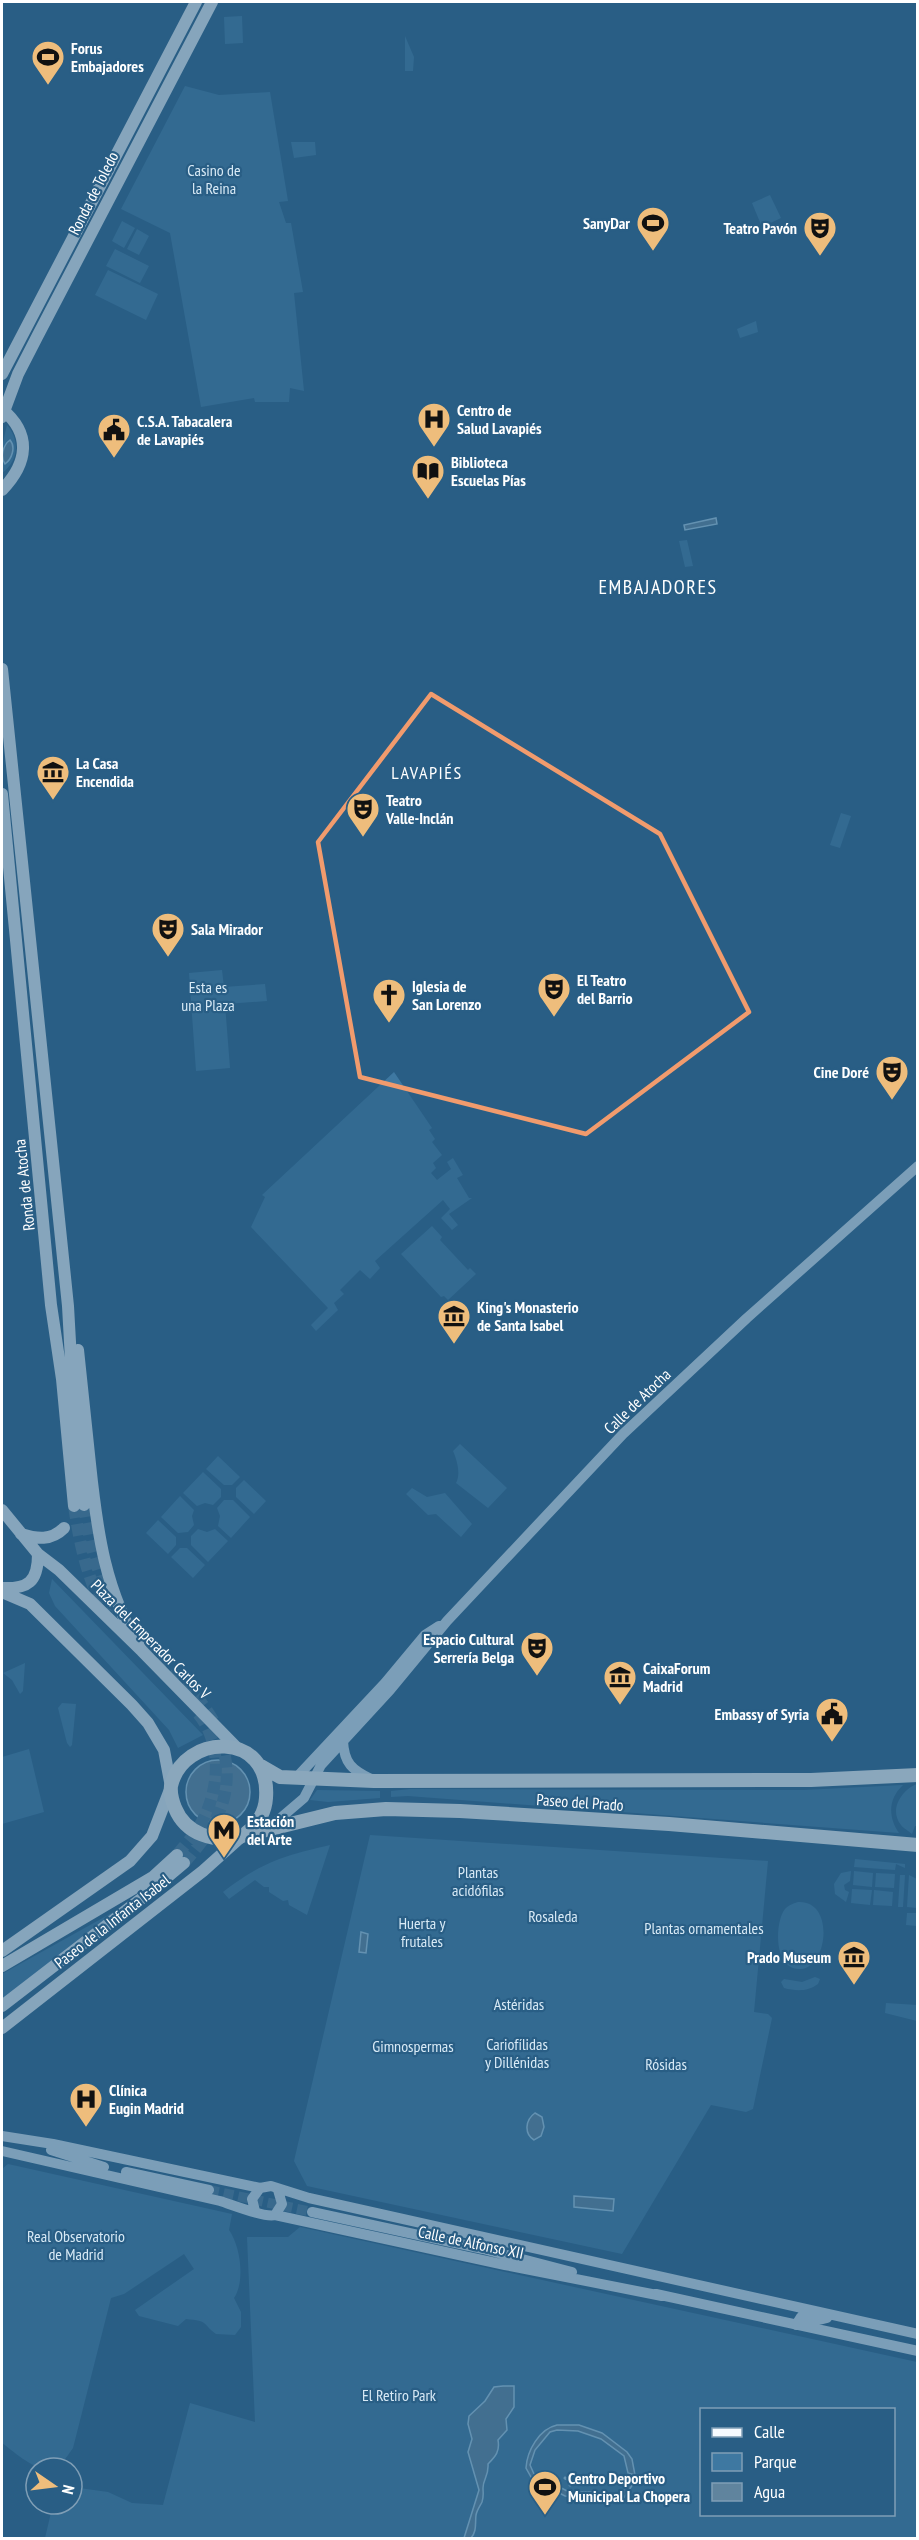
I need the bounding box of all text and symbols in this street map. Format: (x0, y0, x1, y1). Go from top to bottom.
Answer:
place label: Forus Embajadores (71, 38, 144, 76)
sports icon: Forus Embajadores (30, 39, 66, 86)
street label: Ronda de Toledo (63, 148, 123, 238)
park label: Casino de la Reina (187, 160, 241, 198)
sports icon: SanyDar (635, 205, 671, 252)
theatre icon: Teatro Pavón (802, 210, 838, 257)
place label: SanyDar (583, 213, 630, 233)
place label: Teatro Pavón (723, 218, 797, 238)
place label: Centro de Salud Lavapiés (457, 400, 542, 438)
hospital icon: Centro de Salud Lavapiés (416, 401, 452, 448)
place label: C.S.A. Tabacalera de Lavapiés (137, 411, 233, 449)
public building icon: C.S.A. Tabacalera de Lavapiés (96, 412, 132, 459)
place label: Biblioteca Escuelas Pías (451, 452, 526, 490)
library icon: Biblioteca Escuelas Pías (410, 453, 446, 500)
district label: EMBAJADORES (598, 574, 718, 600)
place label: La Casa Encendida (76, 753, 134, 791)
museum icon: La Casa Encendida (35, 754, 71, 801)
district label: LAVAPIÉS (391, 761, 463, 784)
place label: Teatro Valle-Inclán (385, 790, 454, 828)
theatre icon: Teatro Valle-Inclán (345, 791, 381, 838)
theatre icon: Sala Mirador (150, 911, 186, 958)
place label: Sala Mirador (191, 919, 263, 939)
place label: El Teatro del Barrio (577, 970, 633, 1008)
theatre icon: El Teatro del Barrio (536, 971, 572, 1018)
place label: Iglesia de San Lorenzo (412, 976, 481, 1014)
park label: Esta es una Plaza (181, 977, 235, 1015)
church icon: Iglesia de San Lorenzo (371, 977, 407, 1024)
theatre icon: Cine Doré (874, 1054, 910, 1101)
place label: Cine Doré (814, 1062, 869, 1082)
street label: Ronda de Atocha (9, 1138, 39, 1232)
place label: King's Monasterio de Santa Isabel (477, 1297, 579, 1335)
museum icon: King's Monasterio de Santa Isabel (436, 1298, 472, 1345)
street label: Calle de Atocha (599, 1364, 675, 1438)
street label: Plaza del Emperador Carlos V (87, 1575, 215, 1703)
place label: Espacio Cultural Serrería Belga (423, 1629, 514, 1667)
theatre icon: Espacio Cultural Serrería Belga (519, 1630, 555, 1677)
place label: CaixaForum Madrid (643, 1658, 710, 1696)
museum icon: CaixaForum Madrid (602, 1659, 638, 1706)
public building icon: Embassy of Syria (814, 1696, 850, 1743)
place label: Embassy of Syria (715, 1704, 809, 1724)
street label: Paseo del Prado (536, 1789, 624, 1815)
place label: Estación del Arte (247, 1811, 294, 1849)
metro station icon: Estación del Arte (206, 1812, 242, 1859)
park label: Plantas acidófilas (452, 1862, 504, 1900)
street label: Paseo de la Infanta Isabel (50, 1870, 174, 1972)
park label: Rosaleda (528, 1906, 578, 1926)
park label: Huerta y frutales (398, 1913, 446, 1951)
park label: Plantas ornamentales (644, 1918, 764, 1938)
museum icon: Prado Museum (836, 1939, 872, 1986)
place label: Prado Museum (747, 1947, 831, 1967)
park label: Astéridas (494, 1994, 544, 2014)
park label: Cariofílidas y Dillénidas (485, 2034, 549, 2072)
park label: Gimnospermas (372, 2036, 454, 2056)
park label: Rósidas (645, 2054, 687, 2074)
place label: Clínica Eugin Madrid (109, 2080, 184, 2118)
hospital icon: Clínica Eugin Madrid (68, 2081, 104, 2128)
street label: Calle de Alfonso XII (416, 2221, 526, 2263)
park label: Real Observatorio de Madrid (27, 2226, 125, 2264)
park label: El Retiro Park (362, 2385, 437, 2405)
legend (700, 2408, 895, 2516)
text: Calle (754, 2420, 785, 2443)
text: Parque (754, 2450, 797, 2473)
north arrow (24, 2456, 84, 2516)
place label: Centro Deportivo Municipal La Chopera (568, 2468, 690, 2506)
sports icon: Centro Deportivo Municipal La Chopera (527, 2469, 563, 2516)
text: Agua (754, 2480, 785, 2503)
text: N (58, 2483, 79, 2496)

